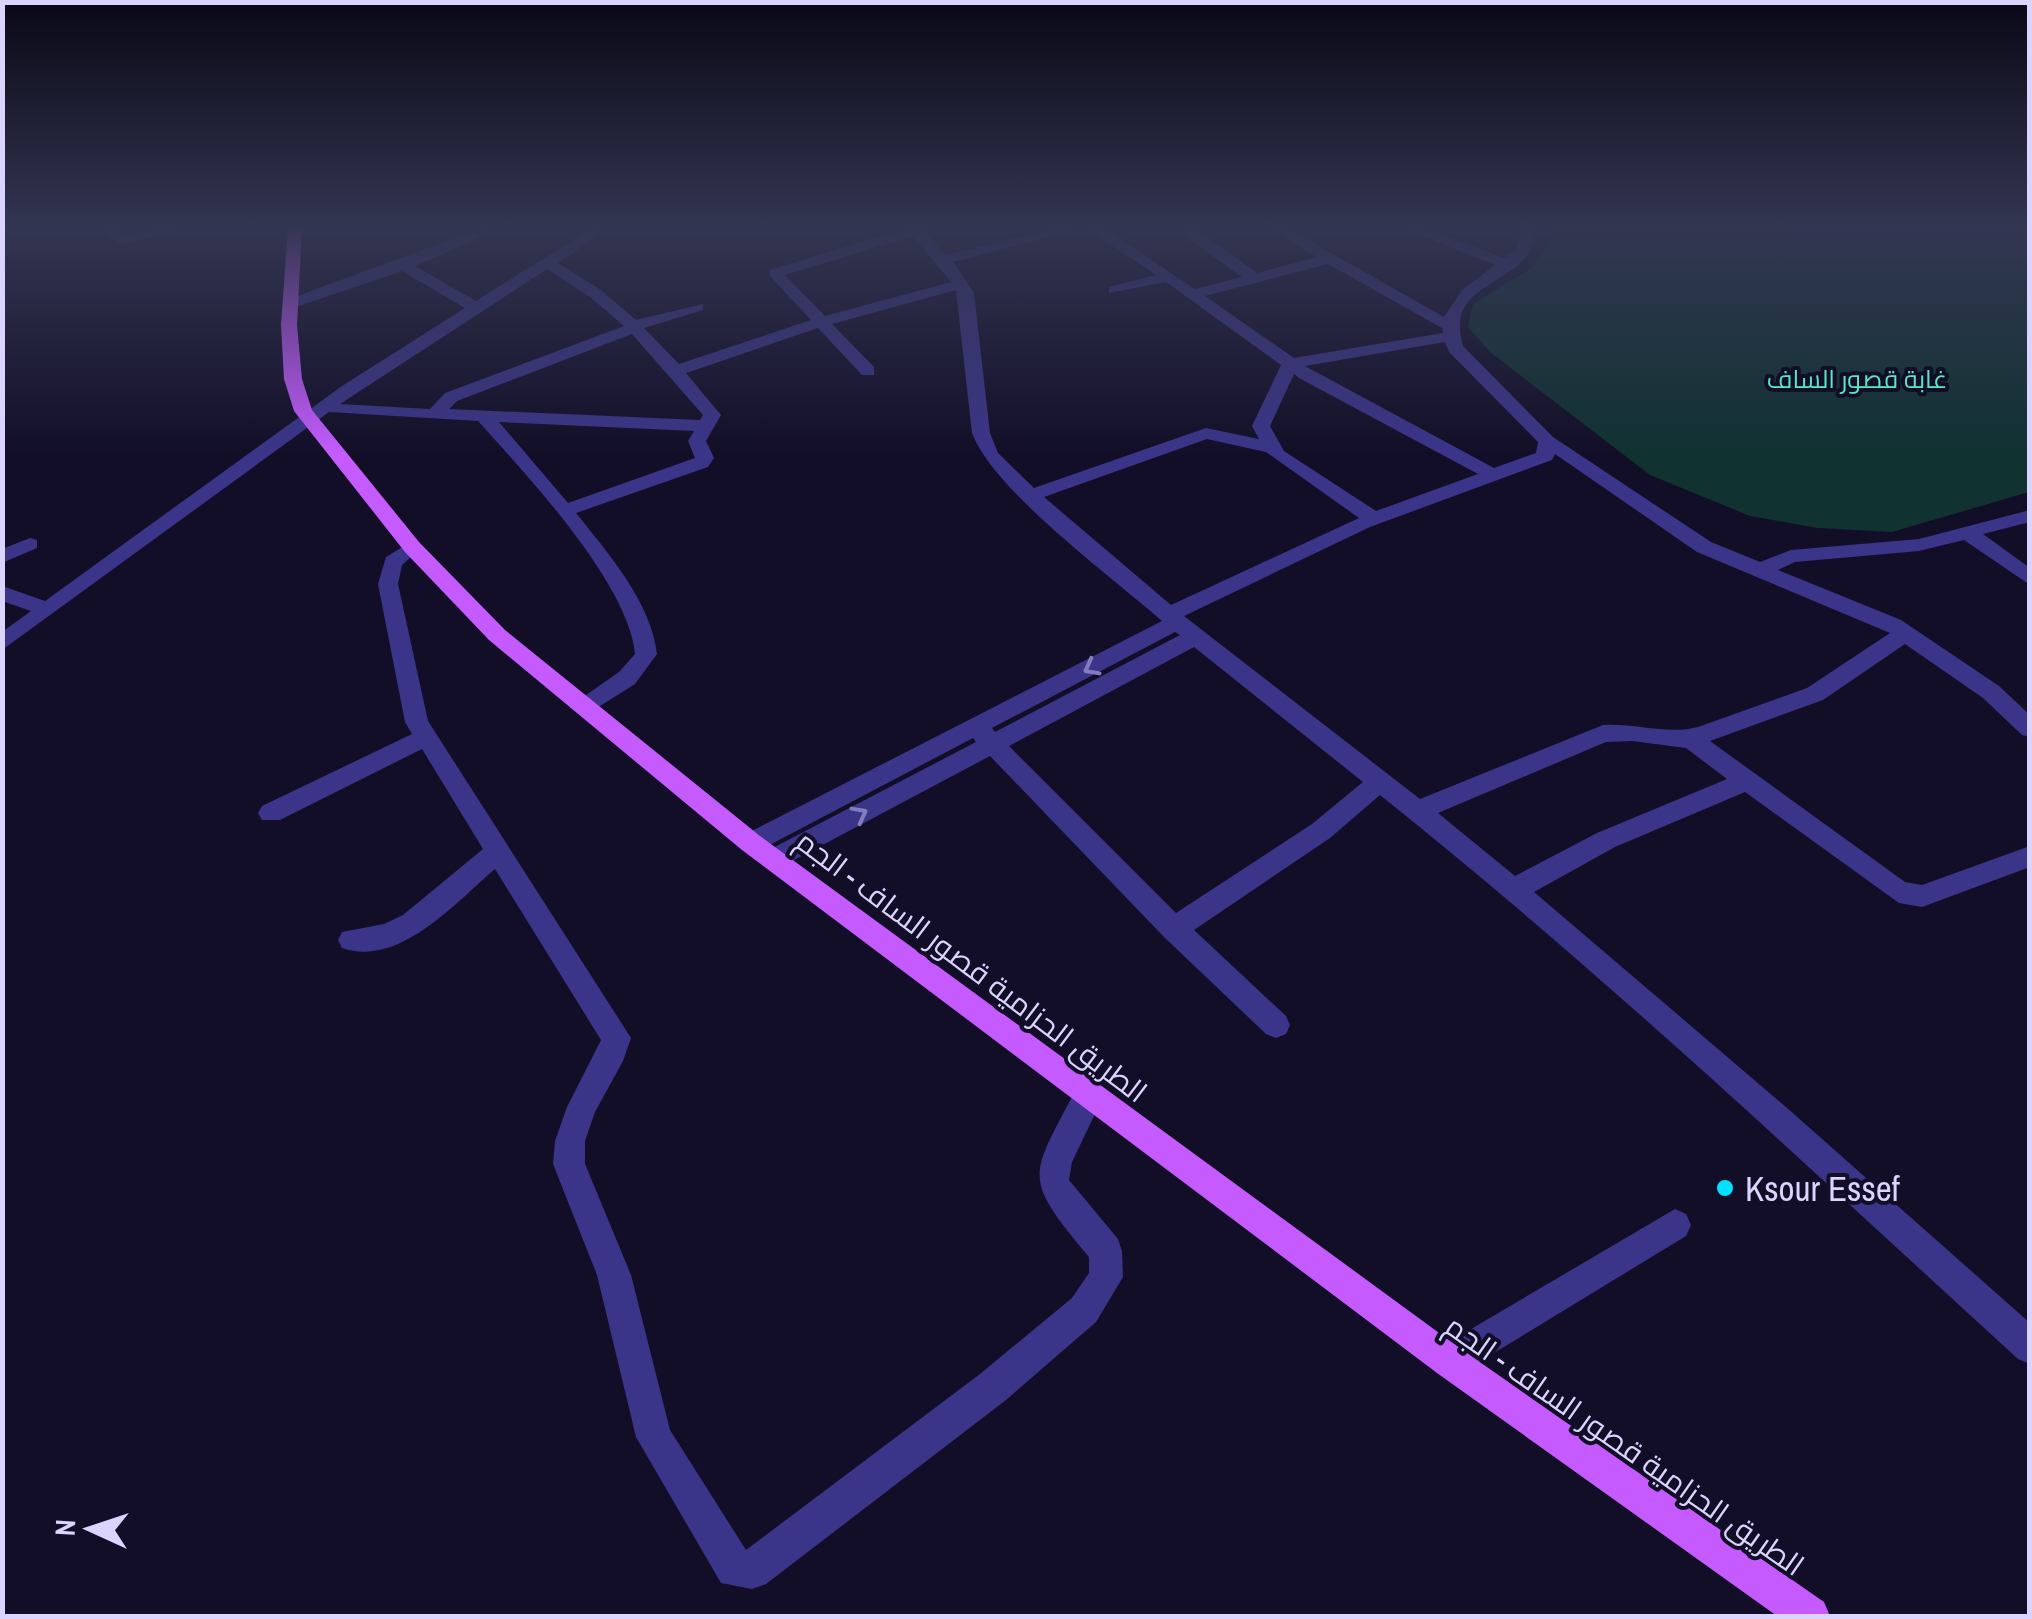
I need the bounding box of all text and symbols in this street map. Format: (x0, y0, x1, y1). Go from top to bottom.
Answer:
park label: غابة قصور الساف (1767, 362, 1947, 396)
one-way arrow (1084, 655, 1102, 675)
one-way arrow (850, 807, 868, 826)
street label: الطريق الحزامية قصور الساف - الجم (788, 821, 1156, 1112)
place label: Ksour Essef (1745, 1165, 1900, 1212)
marker: Ksour Essef (1714, 1177, 1736, 1199)
street label: الطريق الحزامية قصور الساف - الجم (1437, 1305, 1812, 1585)
north arrow (40, 1479, 140, 1579)
text: N (46, 1518, 84, 1537)

